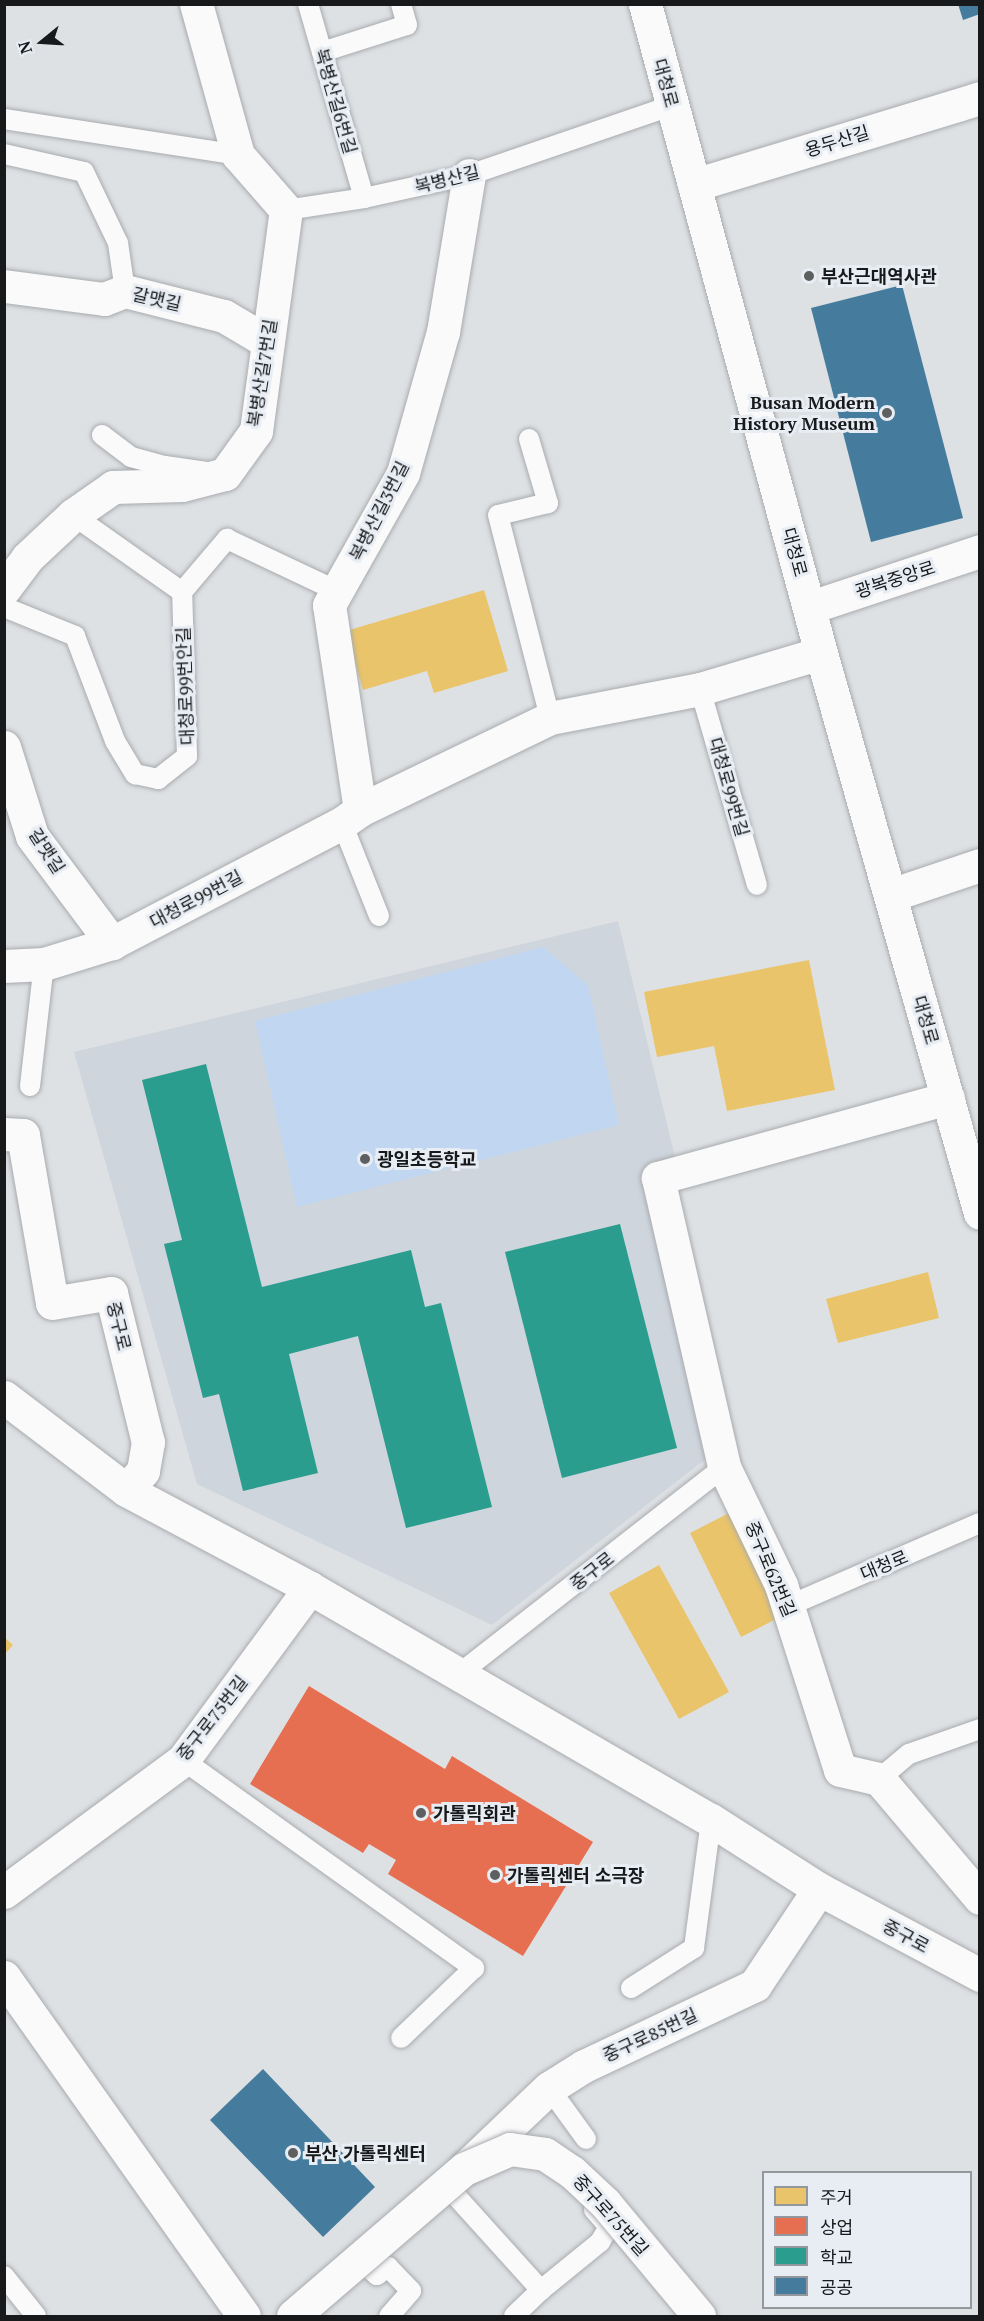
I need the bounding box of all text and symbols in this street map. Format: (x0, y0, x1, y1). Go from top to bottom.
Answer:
north arrow (12, 12, 72, 72)
text: N (13, 38, 37, 57)
street label: 복병산길6번길 (311, 46, 361, 156)
street label: 대청로 (649, 56, 683, 110)
street label: 용두산길 (802, 121, 872, 161)
street label: 복병산길 (412, 161, 482, 197)
place label: 부산근대역사관 (821, 265, 937, 287)
marker: 부산근대역사관 (802, 269, 816, 283)
street label: 갈맷길 (130, 283, 184, 315)
street label: 복병산길7번길 (243, 318, 281, 428)
place label: Busan Modern History Museum (733, 392, 875, 434)
marker: Busan Modern History Museum (880, 406, 894, 420)
street label: 복병산길3번길 (345, 458, 413, 564)
street label: 대청로 (778, 525, 812, 579)
street label: 광복중앙로 (852, 556, 938, 602)
street label: 대청로99번안길 (172, 626, 198, 746)
street label: 대청로99번길 (705, 735, 753, 839)
street label: 갈맷길 (24, 824, 70, 878)
street label: 대청로99번길 (146, 866, 246, 932)
street label: 대청로 (909, 993, 943, 1047)
place label: 광일초등학교 (377, 1148, 476, 1170)
marker: 광일초등학교 (358, 1152, 372, 1166)
street label: 중구로 (103, 1299, 135, 1353)
street label: 중구로62번길 (741, 1518, 801, 1620)
street label: 대청로 (857, 1545, 911, 1585)
street label: 중구로 (566, 1547, 618, 1595)
street label: 중구로75번길 (172, 1671, 252, 1765)
place label: 가톨릭회관 (433, 1802, 516, 1824)
marker: 가톨릭회관 (414, 1806, 428, 1820)
place label: 가톨릭센터 소극장 (507, 1864, 644, 1886)
marker: 가톨릭센터 소극장 (488, 1868, 502, 1882)
street label: 중구로 (879, 1915, 933, 1957)
street label: 중구로85번길 (599, 2004, 701, 2066)
place label: 부산 가톨릭센터 (305, 2142, 426, 2164)
marker: 부산 가톨릭센터 (286, 2146, 300, 2160)
street label: 중구로75번길 (569, 2170, 653, 2260)
legend (762, 2171, 972, 2309)
text: 주거 (820, 2185, 853, 2209)
text: 상업 (820, 2215, 853, 2239)
text: 학교 (820, 2245, 853, 2269)
text: 공공 (820, 2275, 853, 2299)

